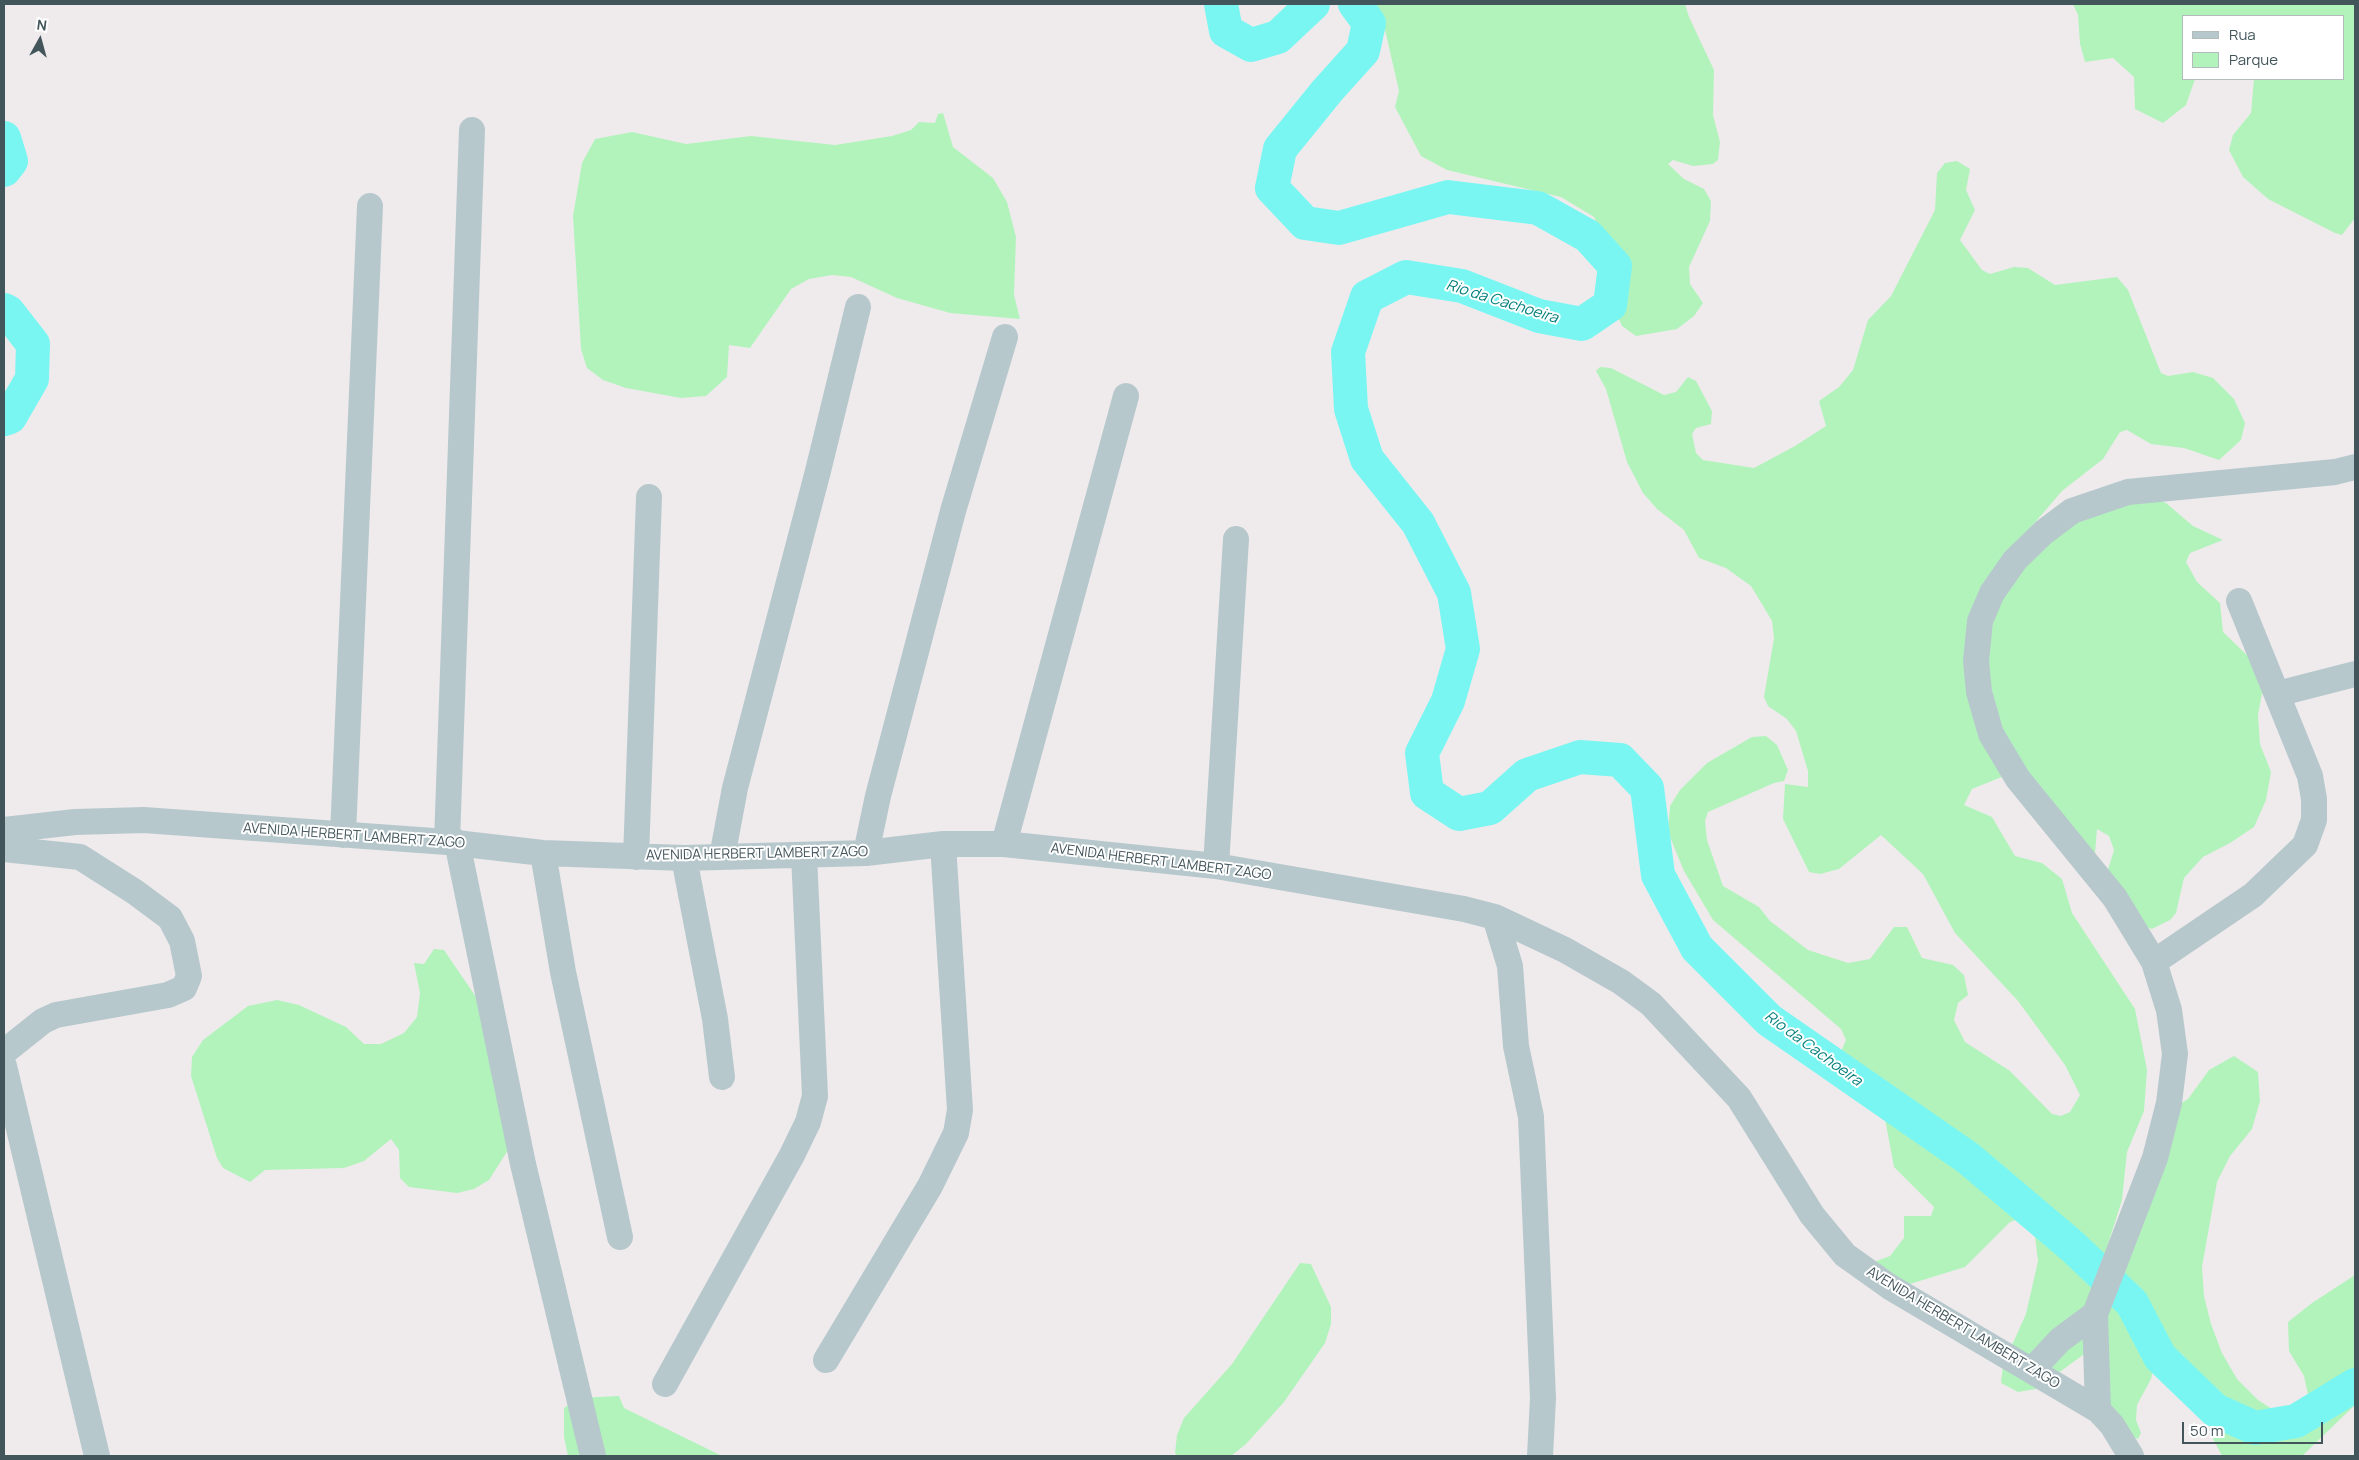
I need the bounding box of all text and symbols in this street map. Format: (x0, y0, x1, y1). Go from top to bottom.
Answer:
north arrow (15, 15, 65, 65)
text: N (36, 15, 48, 35)
legend (2182, 15, 2344, 80)
text: Rua (2229, 24, 2256, 45)
text: Parque (2229, 49, 2278, 70)
water label: Rio da Cachoeira (1444, 276, 1560, 328)
street label: AVENIDA HERBERT LAMBERT ZAGO (242, 820, 466, 852)
street label: AVENIDA HERBERT LAMBERT ZAGO (1050, 840, 1272, 884)
street label: AVENIDA HERBERT LAMBERT ZAGO (646, 844, 868, 864)
water label: Rio da Cachoeira (1761, 1008, 1865, 1090)
street label: AVENIDA HERBERT LAMBERT ZAGO (1863, 1264, 2063, 1392)
scale bar (2184, 1412, 2325, 1444)
text: 50 m (2190, 1420, 2224, 1441)

